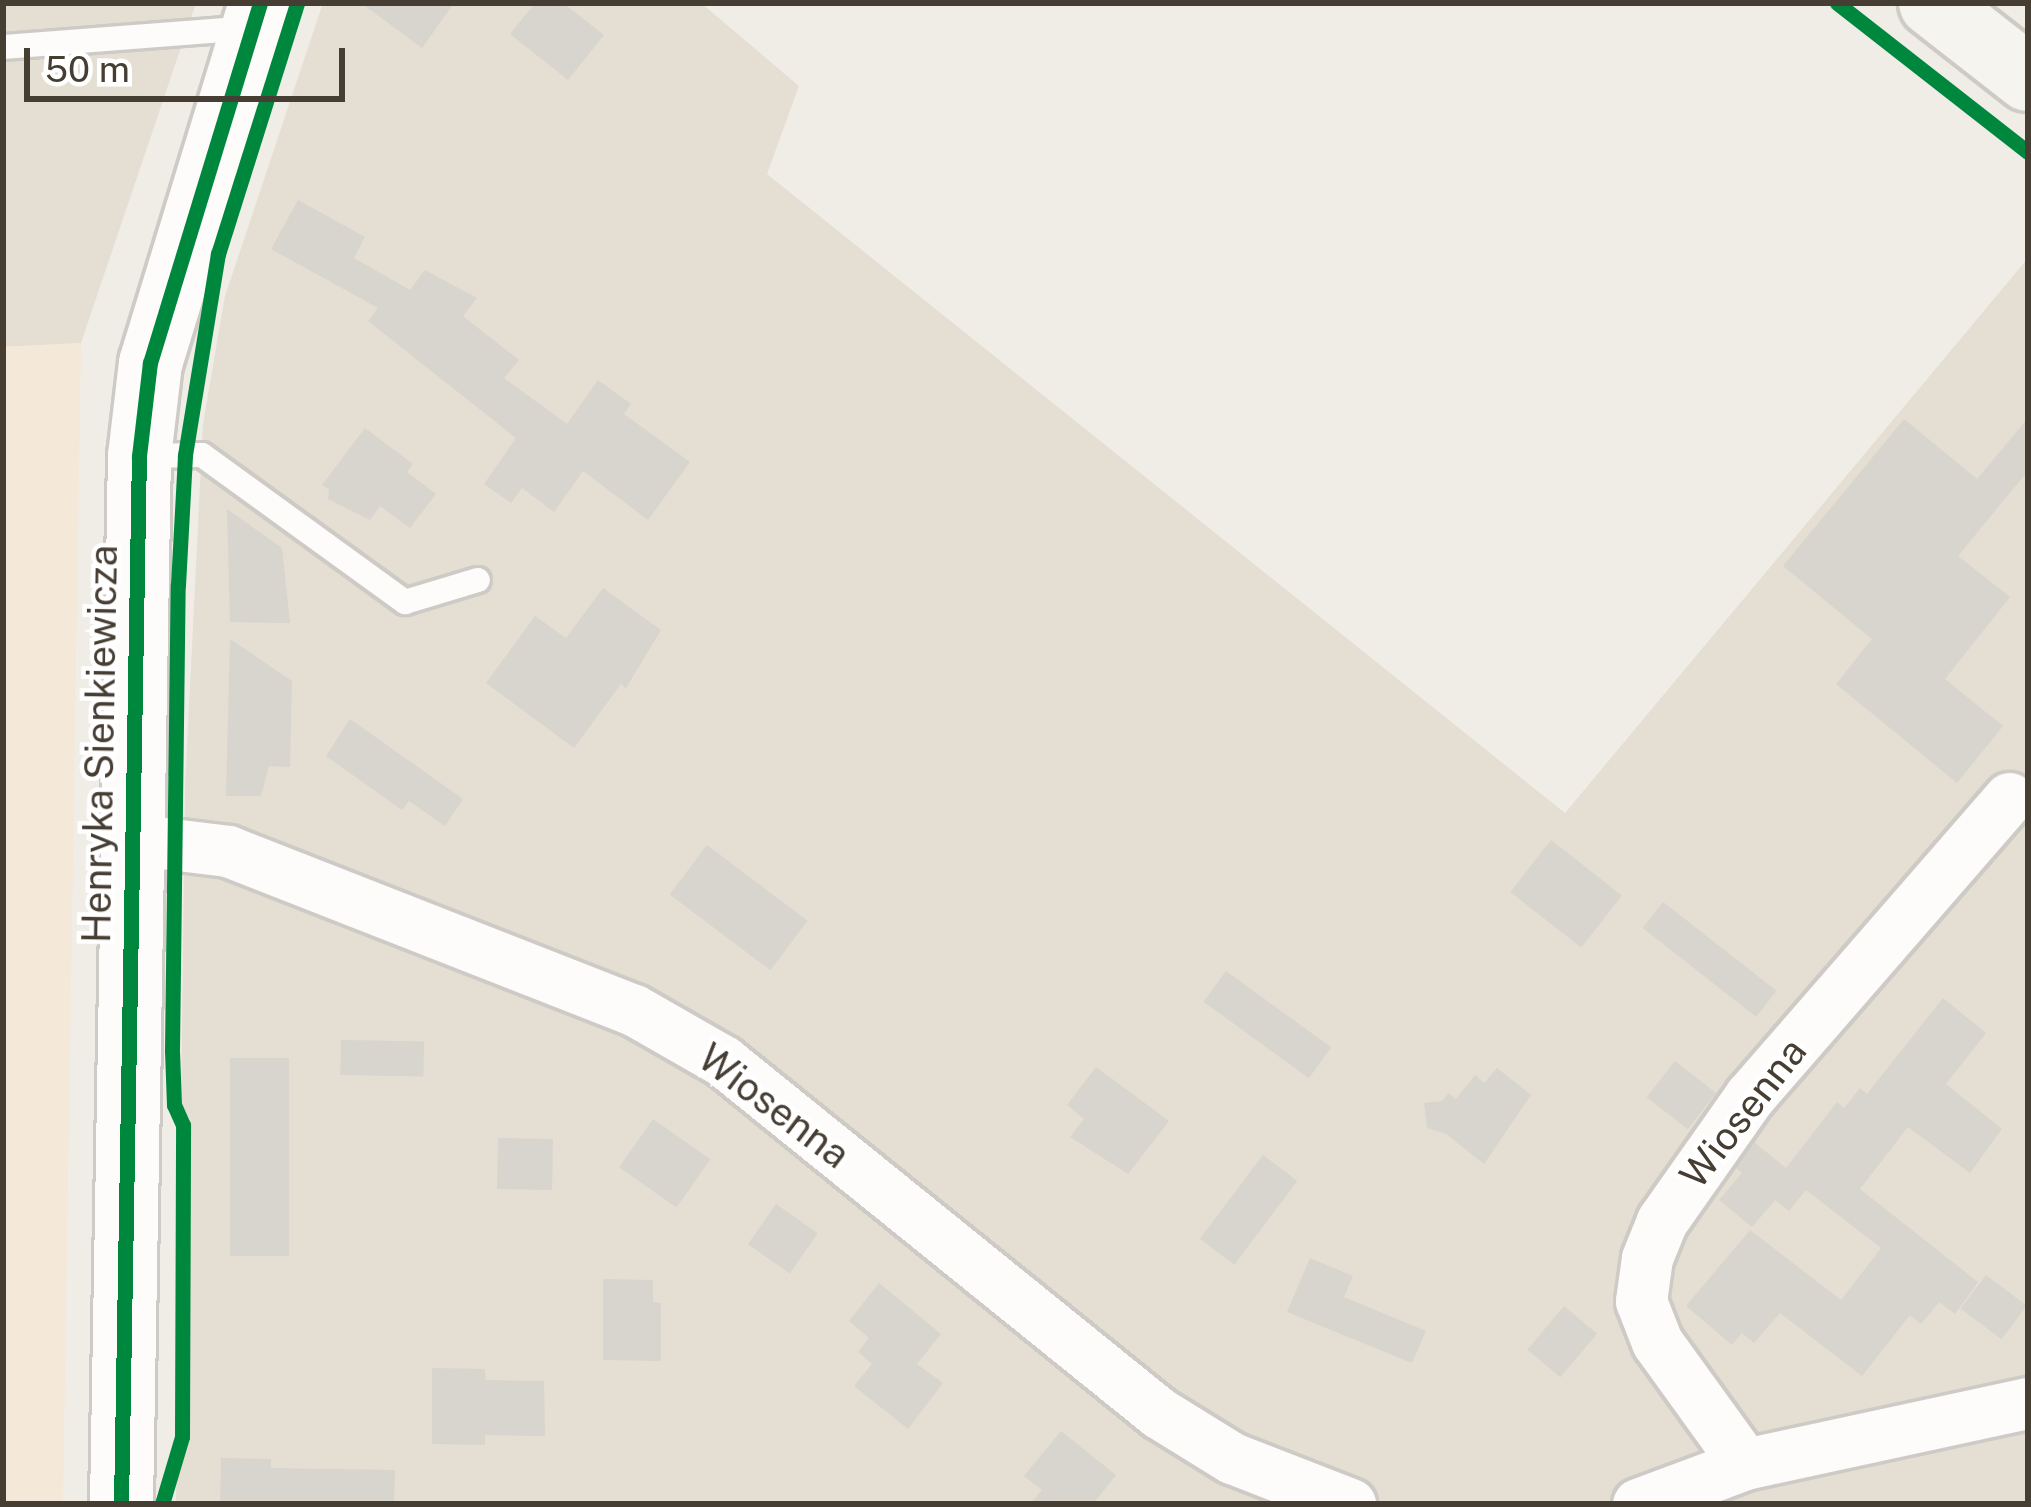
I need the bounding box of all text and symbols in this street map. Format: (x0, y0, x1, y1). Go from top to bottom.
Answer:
scale bar (30, 24, 351, 98)
text: 50 m (45, 48, 130, 90)
street label: Henryka Sienkiewicza (73, 544, 127, 944)
street label: Wiosenna (1670, 1029, 1816, 1197)
street label: Wiosenna (689, 1034, 859, 1178)

